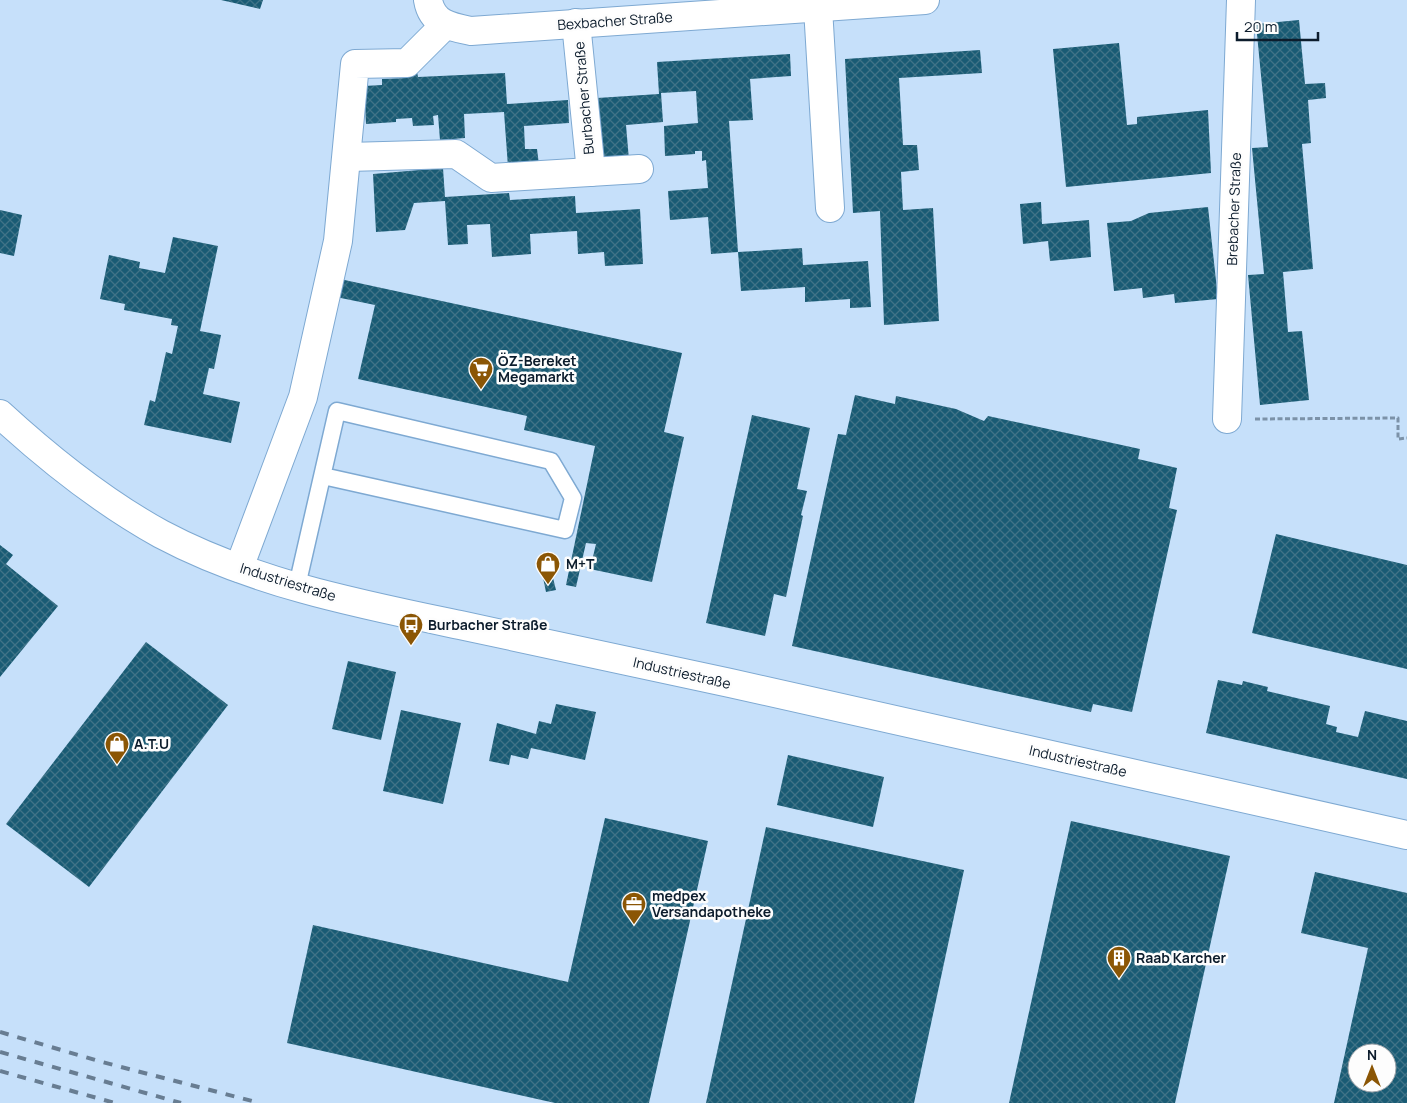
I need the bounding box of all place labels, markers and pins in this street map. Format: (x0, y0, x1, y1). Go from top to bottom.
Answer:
place label: ÖZ-Bereket Megamarkt (498, 351, 577, 386)
supermarket icon: ÖZ-Bereket Megamarkt (468, 356, 494, 390)
shop icon: M+T (535, 551, 561, 585)
place label: M+T (566, 554, 595, 573)
bus stop icon: Burbacher Straße (398, 612, 424, 646)
place label: Burbacher Straße (428, 615, 548, 634)
shop icon: A.T.U (104, 731, 130, 765)
place label: A.T.U (134, 734, 169, 753)
place label: medpex Versandapotheke (652, 886, 771, 921)
office icon: medpex Versandapotheke (621, 891, 647, 925)
building icon: Raab Karcher (1106, 945, 1132, 979)
place label: Raab Karcher (1136, 948, 1227, 967)

